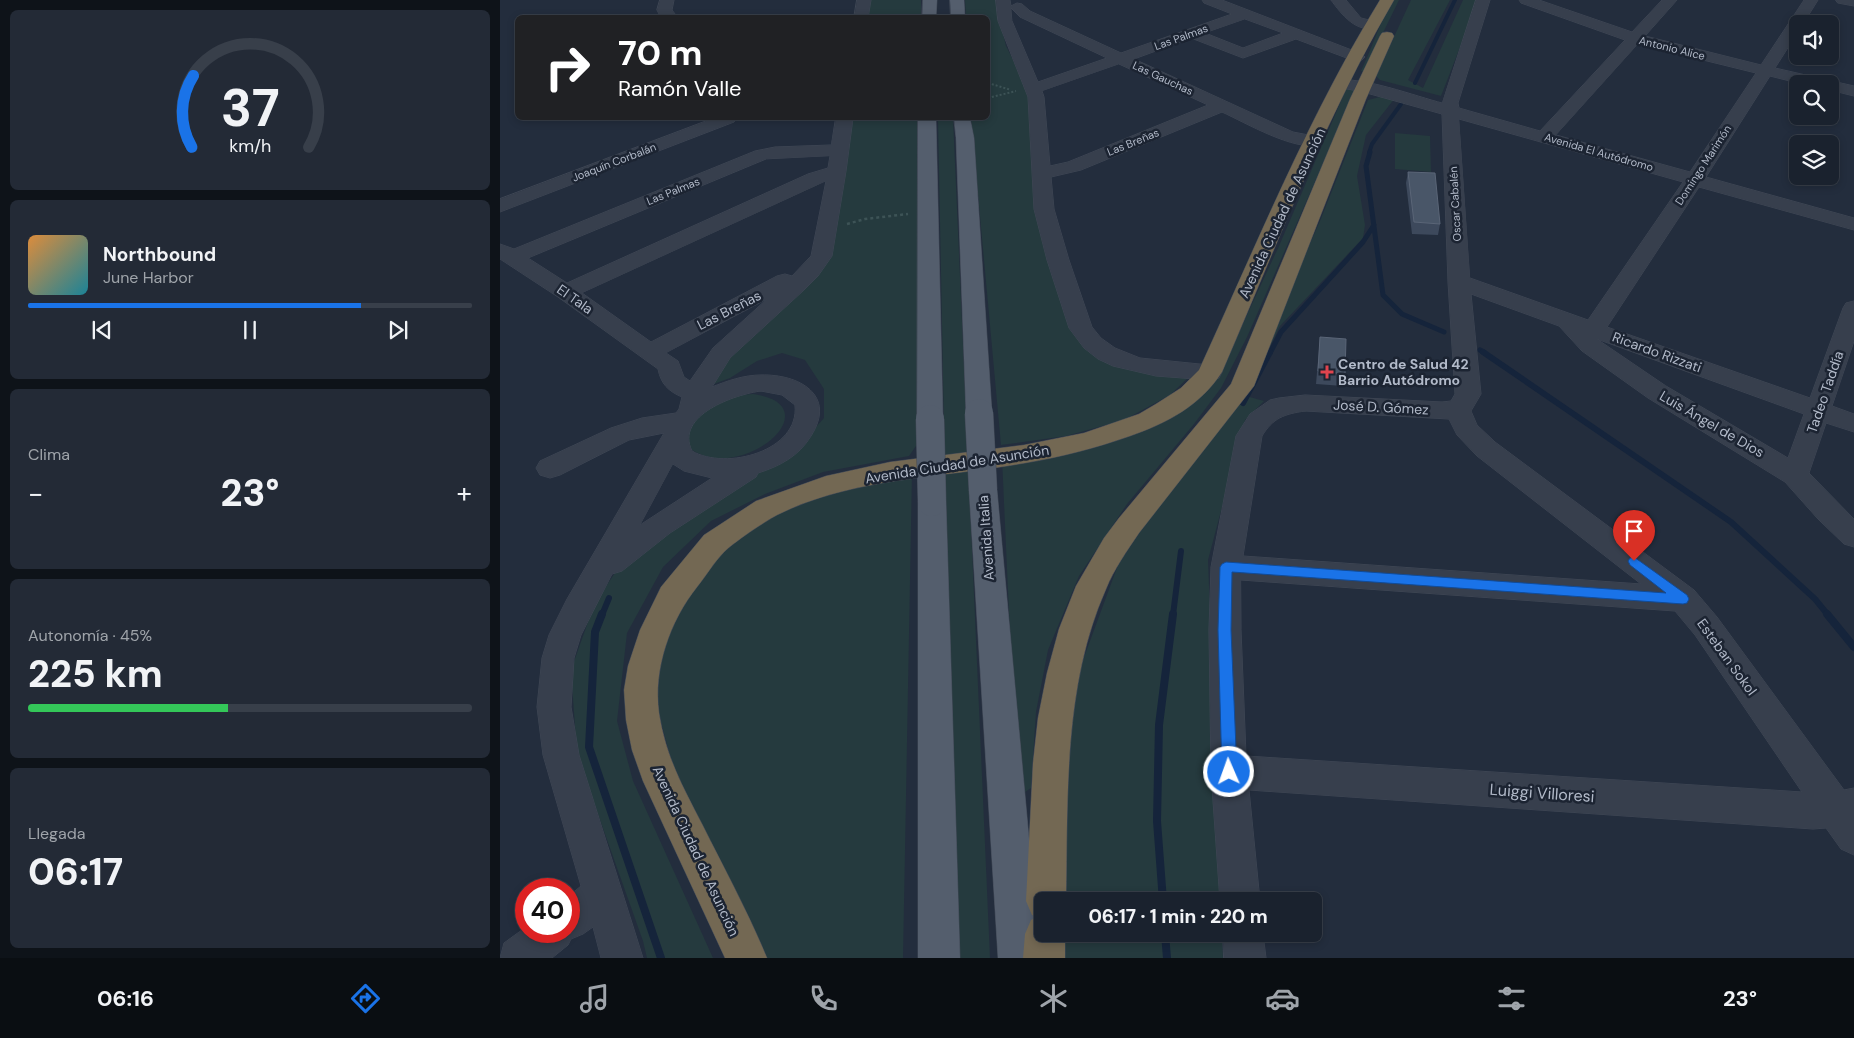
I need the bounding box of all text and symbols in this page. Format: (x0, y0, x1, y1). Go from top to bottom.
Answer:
map controls (1789, 15, 1839, 185)
button: sound (1789, 15, 1839, 65)
street label: Las Palmas (1152, 21, 1210, 53)
text: 70 m (618, 30, 702, 76)
street label: Antonio Alice (1637, 33, 1707, 63)
icon: right (535, 35, 600, 100)
street label: Las Gauchas (1131, 58, 1195, 98)
text: 37 (221, 74, 279, 142)
text: Ramón Valle (618, 74, 742, 103)
button: search (1789, 75, 1839, 125)
street label: Domingo Marimón (1672, 122, 1734, 208)
street label: Las Breñas (1105, 125, 1161, 159)
street label: Avenida Ciudad de Asunción (1235, 125, 1329, 301)
street label: Avenida El Autódromo (1543, 130, 1655, 174)
text: km/h (229, 134, 271, 158)
button: layers (1789, 135, 1839, 185)
street label: Joaquín Corbalán (570, 140, 658, 184)
street label: Oscar Cabalén (1446, 166, 1464, 242)
street label: Las Palmas (644, 174, 702, 208)
text: Northbound (103, 242, 216, 267)
text: June Harbor (103, 267, 194, 288)
street label: El Tala (553, 280, 597, 318)
street label: Las Breñas (694, 286, 764, 334)
icon: previous (88, 316, 116, 344)
icon: pause (236, 316, 264, 344)
icon: next (384, 316, 412, 344)
street label: Ricardo Rizzati (1610, 328, 1704, 376)
street label: Tadeo Taddía (1803, 348, 1847, 436)
place label: Centro de Salud 42 Barrio Autódromo (1338, 355, 1468, 389)
marker: Centro de Salud 42 Barrio Autódromo (1320, 365, 1334, 379)
street label: Luis Ángel de Dios (1656, 387, 1768, 461)
street label: José D. Gómez (1333, 396, 1429, 418)
street label: Avenida Ciudad de Asunción (864, 441, 1050, 487)
text: Clima (28, 444, 70, 465)
text: 23° (221, 468, 279, 518)
text: − (28, 475, 43, 512)
text: + (457, 475, 472, 512)
street label: Avenida Italia (974, 495, 998, 581)
pin (1613, 510, 1655, 561)
icon: arrive (1620, 517, 1648, 545)
street label: Esteban Sokol (1693, 615, 1761, 699)
text: Autonomía · 45% (28, 625, 152, 646)
text: 225 km (28, 649, 163, 699)
position arrow (1202, 745, 1254, 797)
street label: Avenida Ciudad de Asunción (649, 763, 743, 939)
street label: Luiggi Villoresi (1489, 779, 1595, 807)
text: Llegada (28, 823, 85, 844)
text: 06:17 (28, 847, 123, 897)
speed limit sign: 40 (515, 878, 580, 943)
text: 06:17 · 1 min · 220 m (1088, 904, 1268, 929)
icon: directions (348, 981, 383, 1016)
icon: music (577, 981, 612, 1016)
icon: phone (806, 981, 841, 1016)
icon: climate (1036, 981, 1071, 1016)
icon: car (1265, 981, 1300, 1016)
icon: filters (1494, 981, 1529, 1016)
text: 06:16 (97, 984, 154, 1013)
text: 23° (1723, 984, 1757, 1013)

